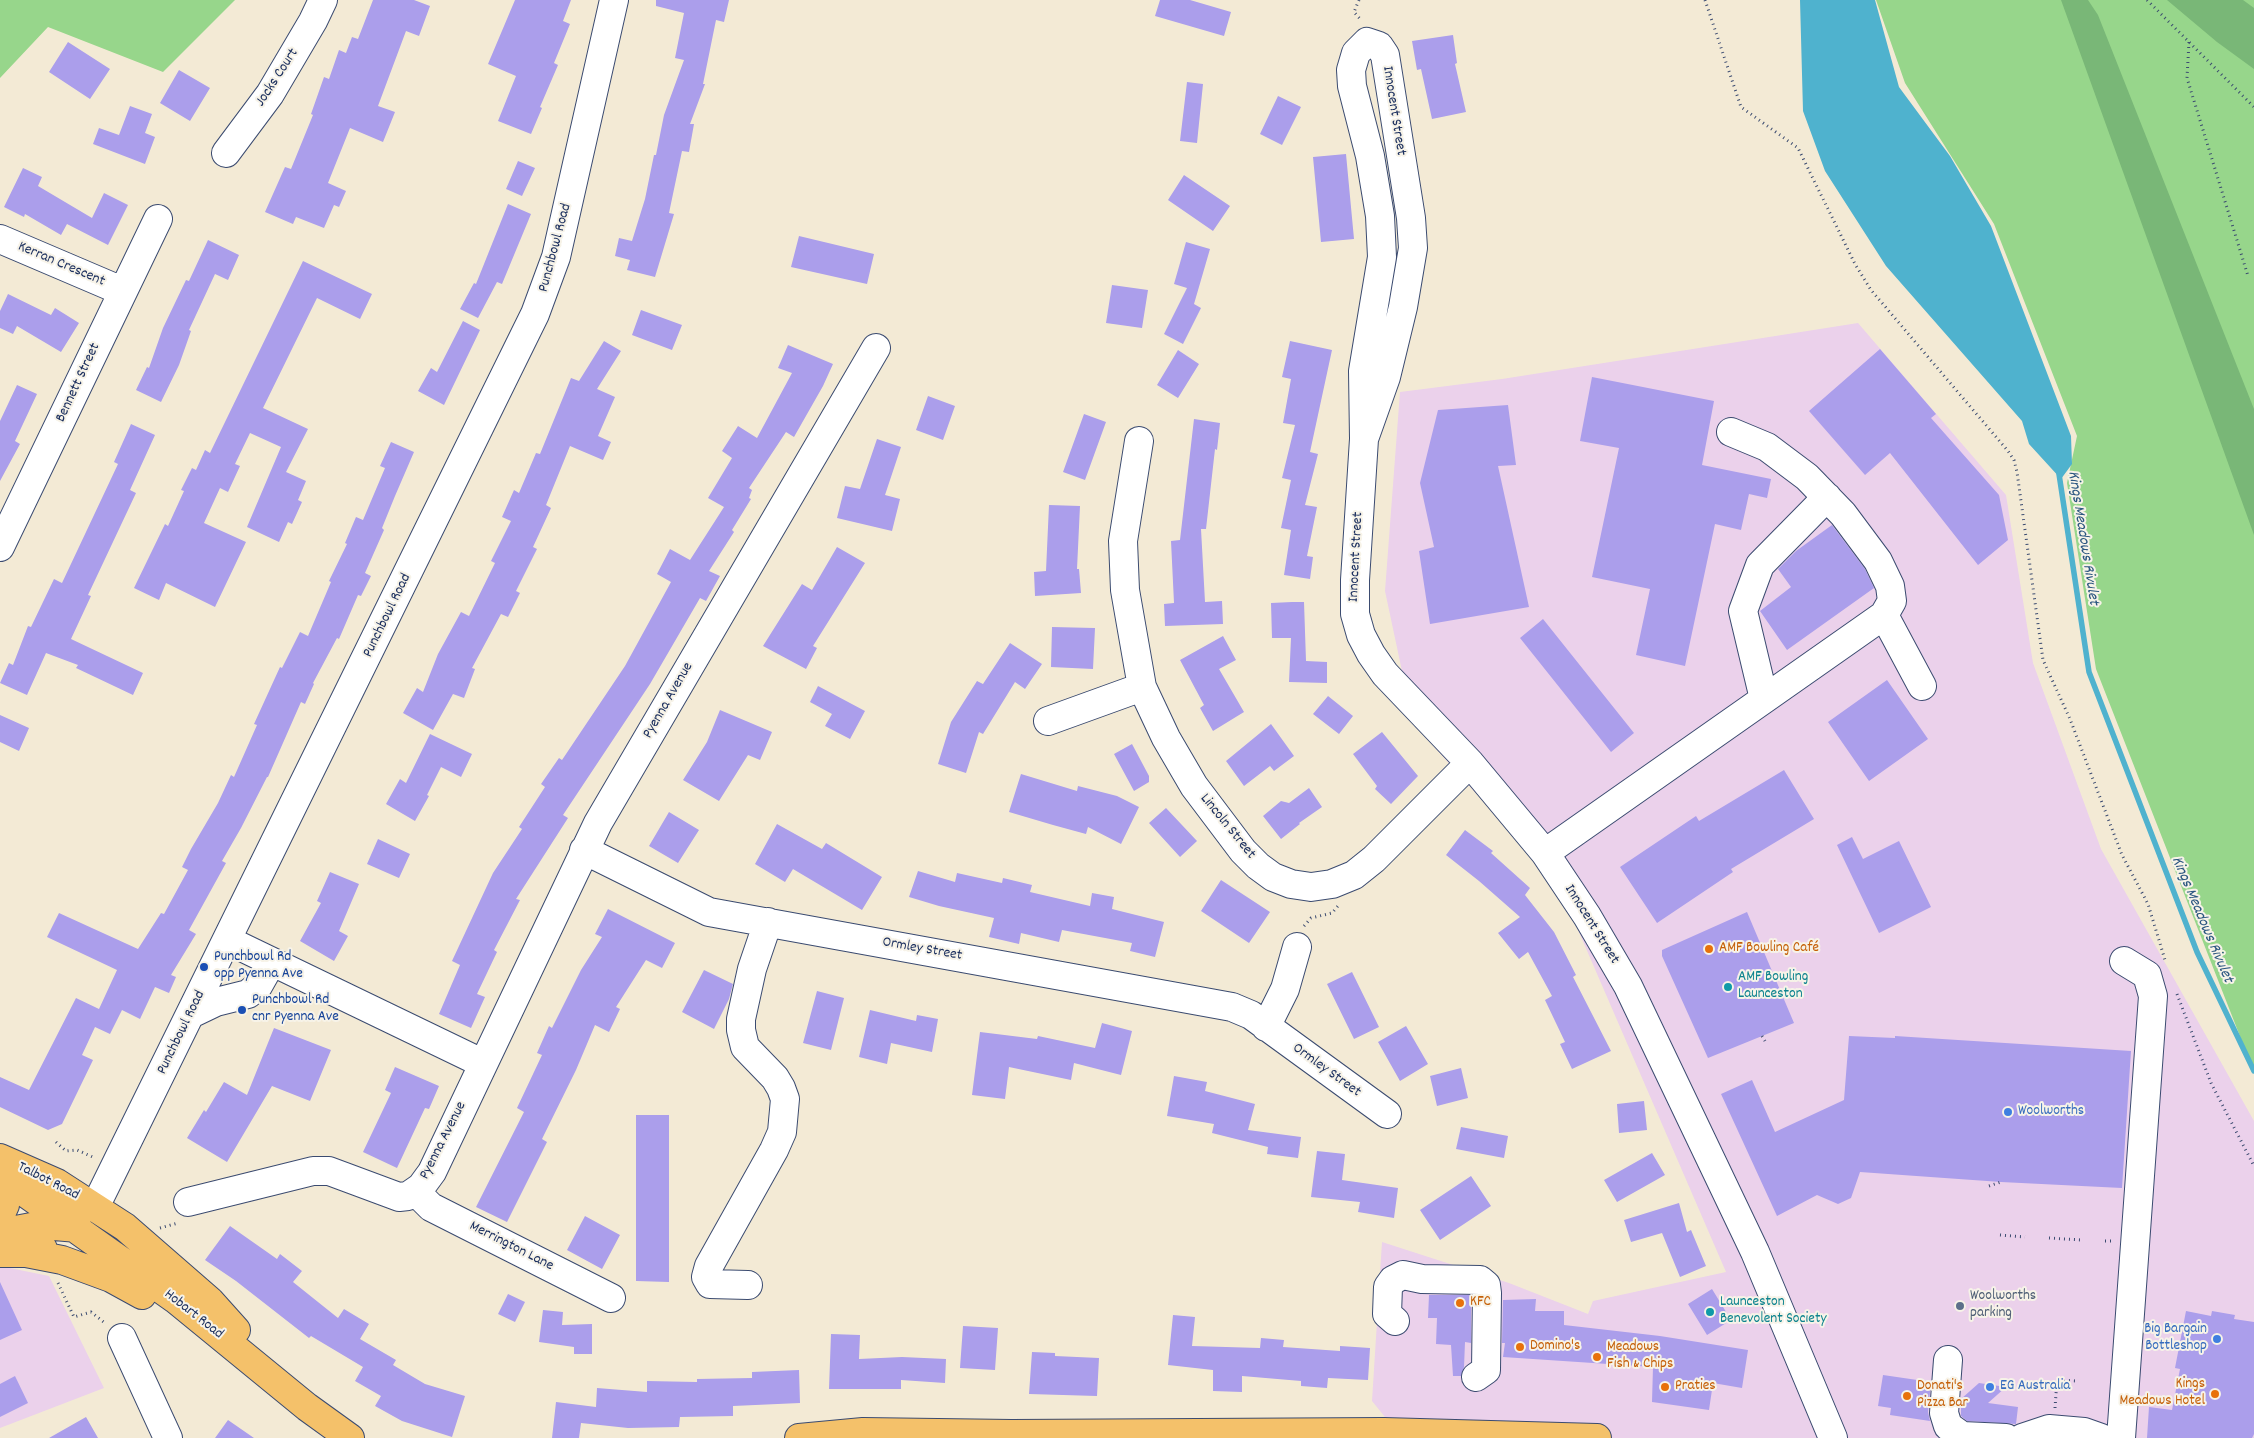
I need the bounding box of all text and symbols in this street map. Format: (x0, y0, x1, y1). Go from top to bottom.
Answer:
street label: Jocks Court (253, 46, 303, 110)
street label: Innocent Street (1377, 65, 1409, 157)
street label: Punchbowl Road (536, 202, 576, 294)
street label: Kerran Crescent (15, 239, 107, 291)
street label: Bennett Street (53, 341, 105, 425)
water label: Kings Meadows Rivulet (2062, 470, 2102, 606)
street label: Innocent Street (1346, 512, 1368, 602)
street label: Punchbowl Road (360, 571, 416, 661)
street label: Pyenna Avenue (640, 660, 698, 742)
street label: Lincoln Street (1195, 791, 1259, 863)
water label: Kings Meadows Rivulet (2166, 854, 2236, 986)
street label: Innocent Street (1559, 882, 1623, 968)
street label: Ormley Street (881, 934, 963, 966)
place label: AMF Bowling Café (1719, 940, 1819, 958)
marker: AMF Bowling Café (1703, 943, 1715, 955)
place label: Punchbowl Rd opp Pyenna Ave (214, 949, 303, 984)
marker: Punchbowl Rd opp Pyenna Ave (198, 961, 210, 973)
place label: AMF Bowling Launceston (1738, 969, 1808, 1004)
marker: AMF Bowling Launceston (1722, 981, 1734, 993)
street label: Punchbowl Road (154, 988, 210, 1078)
place label: Punchbowl Rd cnr Pyenna Ave (252, 992, 339, 1027)
marker: Punchbowl Rd cnr Pyenna Ave (236, 1004, 248, 1016)
street label: Ormley Street (1288, 1040, 1364, 1102)
street label: Pyenna Avenue (417, 1099, 471, 1183)
place label: Woolworths (2018, 1103, 2084, 1121)
marker: Woolworths (2002, 1106, 2014, 1118)
street label: Talbot Road (14, 1159, 82, 1205)
street label: Merrington Lane (466, 1218, 556, 1276)
street label: Hobart Road (160, 1286, 226, 1344)
place label: Woolworths parking (1970, 1288, 2036, 1323)
place label: KFC (1470, 1294, 1491, 1312)
place label: Launceston Benevolent Society (1720, 1294, 1827, 1329)
marker: KFC (1454, 1297, 1466, 1309)
marker: Woolworths parking (1954, 1300, 1966, 1312)
marker: Launceston Benevolent Society (1704, 1306, 1716, 1318)
place label: Big Bargain Bottleshop (2144, 1321, 2207, 1356)
marker: Big Bargain Bottleshop (2211, 1333, 2223, 1345)
place label: Domino's (1530, 1338, 1580, 1356)
place label: Meadows Fish & Chips (1607, 1339, 1673, 1374)
marker: Domino's (1514, 1341, 1526, 1353)
marker: Meadows Fish & Chips (1591, 1351, 1603, 1363)
place label: Kings Meadows Hotel (2119, 1376, 2205, 1411)
place label: Praties (1675, 1378, 1716, 1396)
place label: Donati's Pizza Bar (1917, 1378, 1968, 1413)
place label: EG Australia (2000, 1378, 2070, 1396)
marker: Praties (1659, 1381, 1671, 1393)
marker: EG Australia (1984, 1381, 1996, 1393)
marker: Kings Meadows Hotel (2209, 1388, 2221, 1400)
marker: Donati's Pizza Bar (1901, 1390, 1913, 1402)

